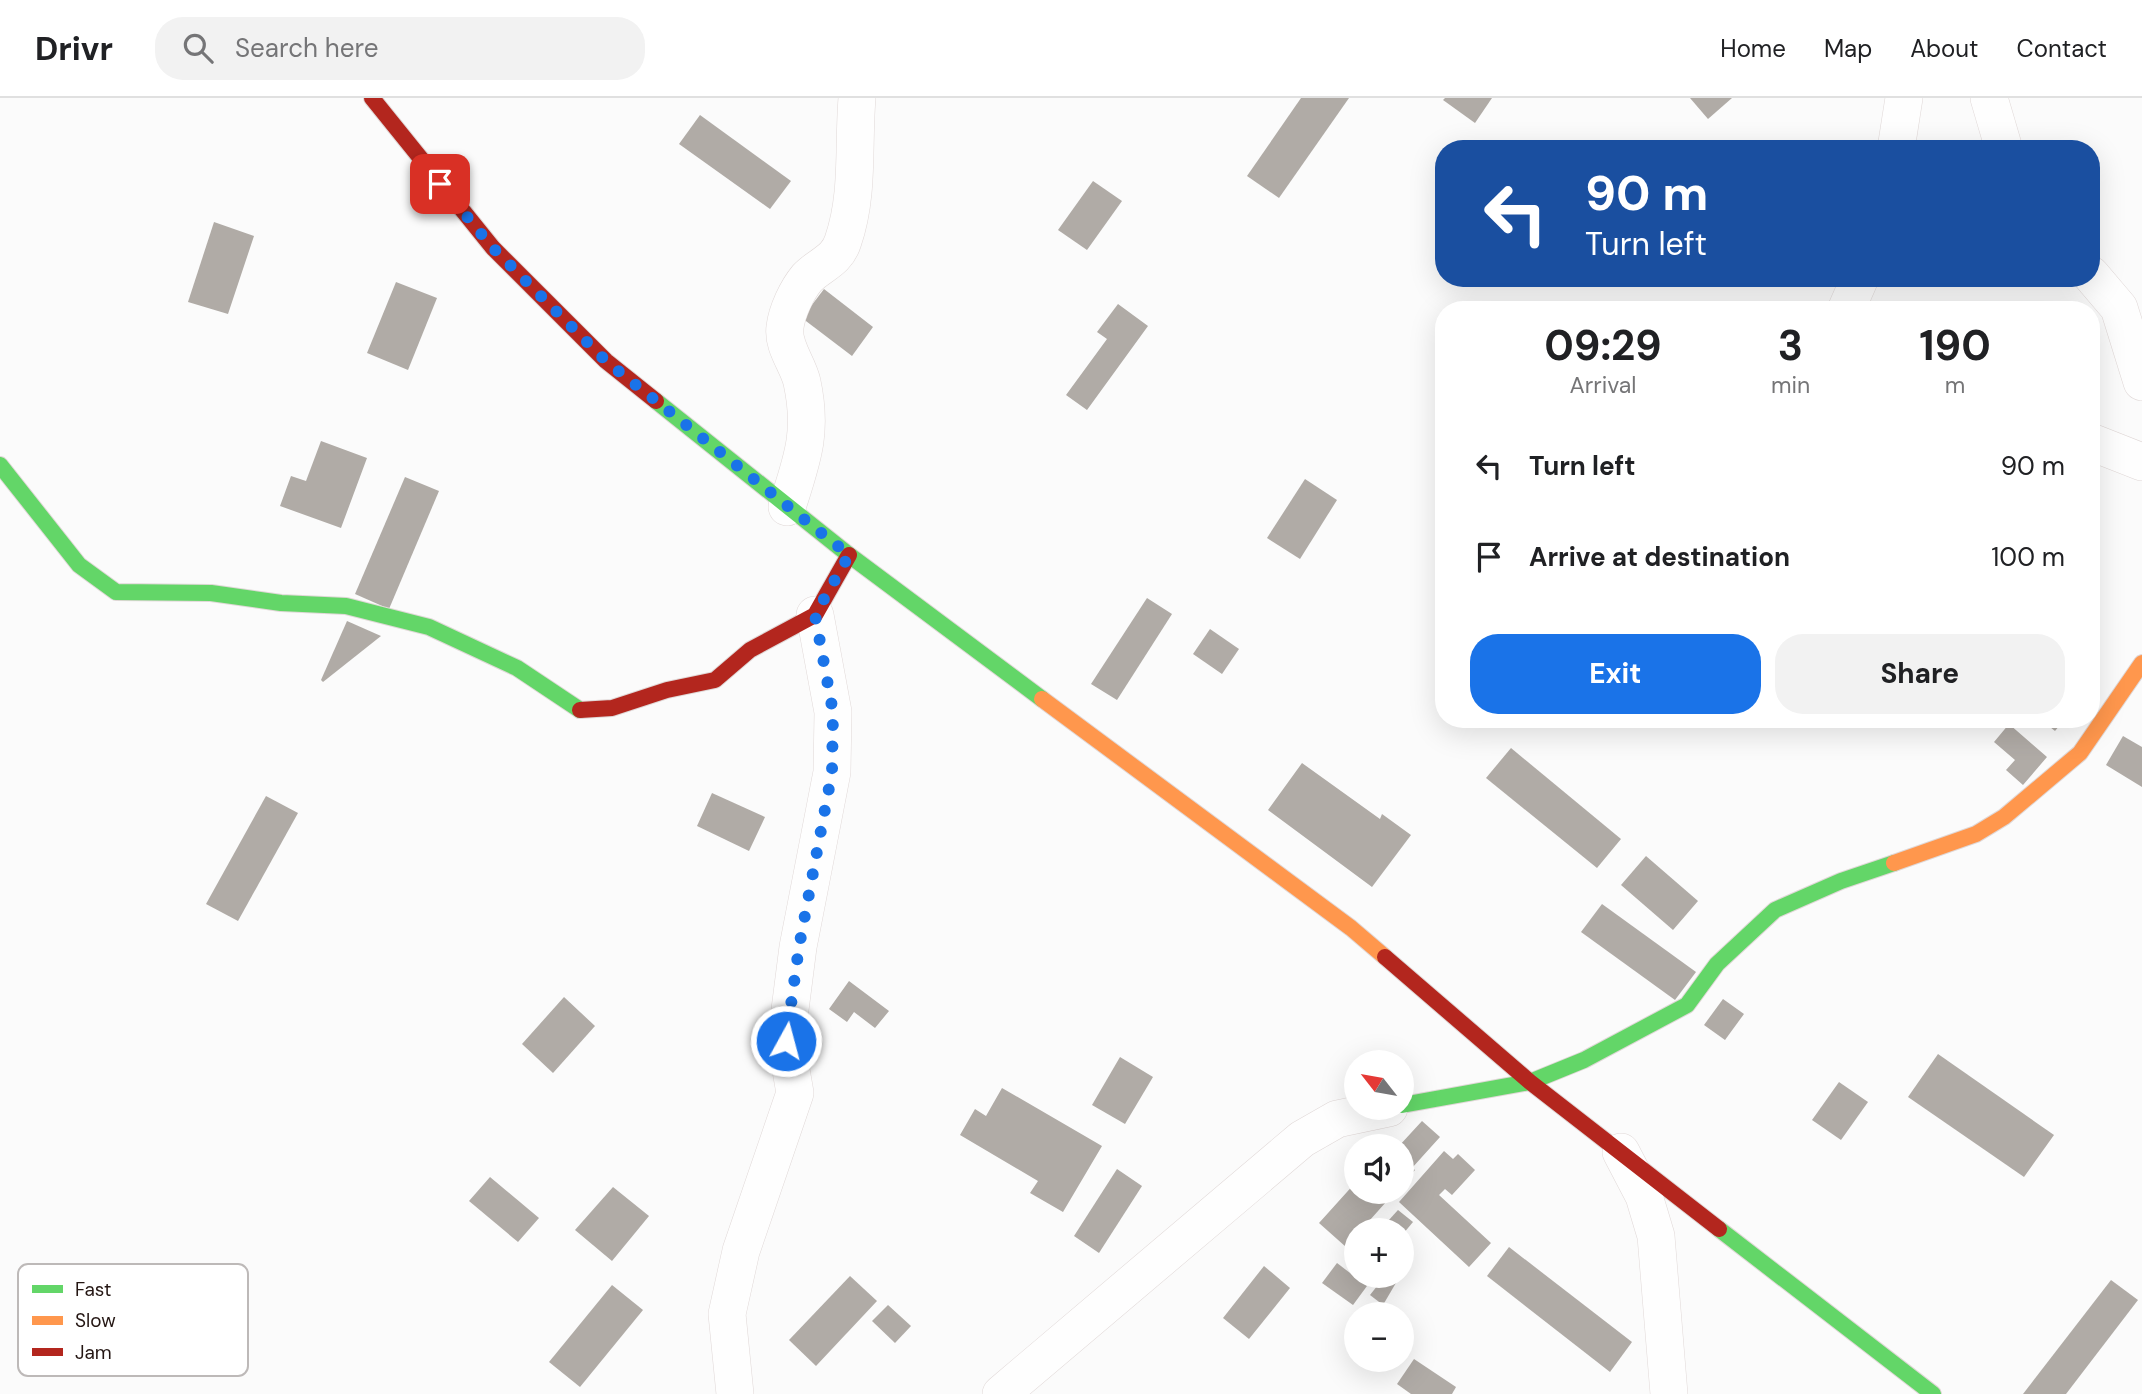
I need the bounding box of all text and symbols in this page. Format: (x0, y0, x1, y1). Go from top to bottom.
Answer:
search box (155, 17, 645, 80)
text: Drivr (35, 27, 113, 70)
icon: search (179, 29, 217, 67)
text: Search here (235, 31, 378, 65)
text: Home (1720, 33, 1786, 64)
text: Map (1824, 33, 1872, 64)
text: About (1910, 33, 1979, 64)
text: Contact (2017, 33, 2107, 64)
pin (410, 154, 470, 214)
text: 90 m (1585, 161, 1708, 225)
icon: arrive (421, 165, 459, 203)
icon: left (1470, 168, 1561, 259)
text: Turn left (1585, 223, 1707, 265)
text: 09:29 (1544, 318, 1662, 373)
text: 3 (1778, 318, 1803, 373)
text: 190 (1919, 318, 1991, 373)
text: Arrival (1569, 370, 1636, 400)
text: min (1771, 370, 1810, 400)
text: m (1945, 370, 1965, 400)
icon: left (1470, 447, 1508, 485)
text: Turn left (1529, 449, 1636, 483)
text: 90 m (2001, 449, 2065, 483)
icon: arrive (1470, 538, 1508, 576)
text: Arrive at destination (1529, 540, 1790, 574)
text: 100 m (1991, 540, 2065, 574)
button: Exit (1470, 634, 1761, 714)
button: Share (1775, 634, 2065, 714)
position arrow (749, 1004, 823, 1078)
north arrow (1344, 1050, 1414, 1120)
map controls (1344, 1050, 1414, 1372)
button: sound (1344, 1134, 1414, 1204)
button: + (1344, 1218, 1414, 1288)
legend (18, 1264, 248, 1376)
text: Fast (75, 1277, 111, 1302)
button: − (1344, 1302, 1414, 1372)
text: Slow (75, 1308, 116, 1333)
text: Jam (75, 1340, 112, 1365)

